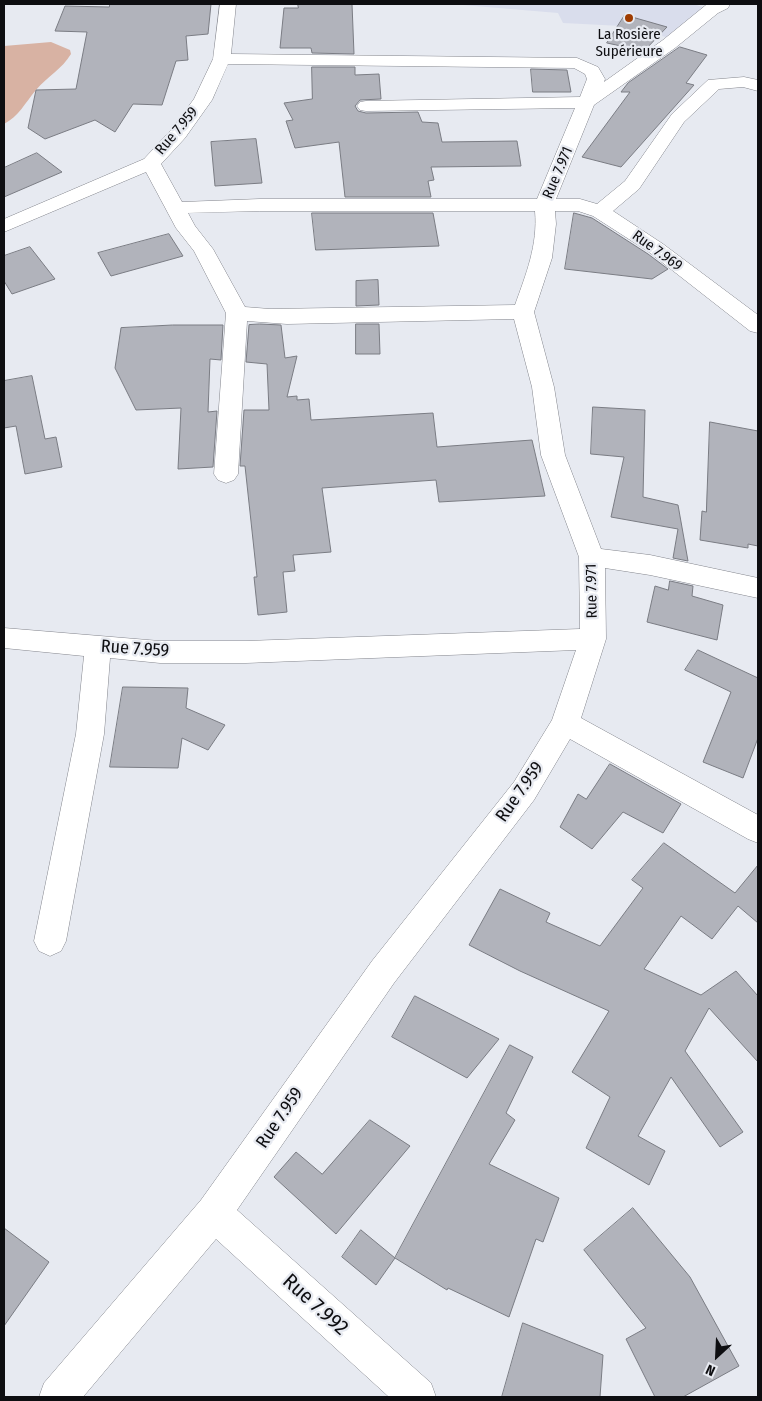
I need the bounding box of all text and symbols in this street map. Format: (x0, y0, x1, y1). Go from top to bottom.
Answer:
marker: La Rosière Supérieure (623, 12, 635, 24)
place label: La Rosière Supérieure (595, 26, 663, 61)
street label: Rue 7.959 (152, 103, 202, 159)
street label: Rue 7.971 (539, 144, 577, 202)
street label: Rue 7.969 (628, 227, 686, 275)
street label: Rue 7.971 (583, 564, 601, 618)
street label: Rue 7.959 (100, 636, 170, 662)
street label: Rue 7.959 (492, 758, 548, 826)
street label: Rue 7.959 (252, 1084, 308, 1152)
street label: Rue 7.992 (277, 1269, 353, 1341)
north arrow (692, 1331, 742, 1381)
text: N (703, 1361, 718, 1380)

